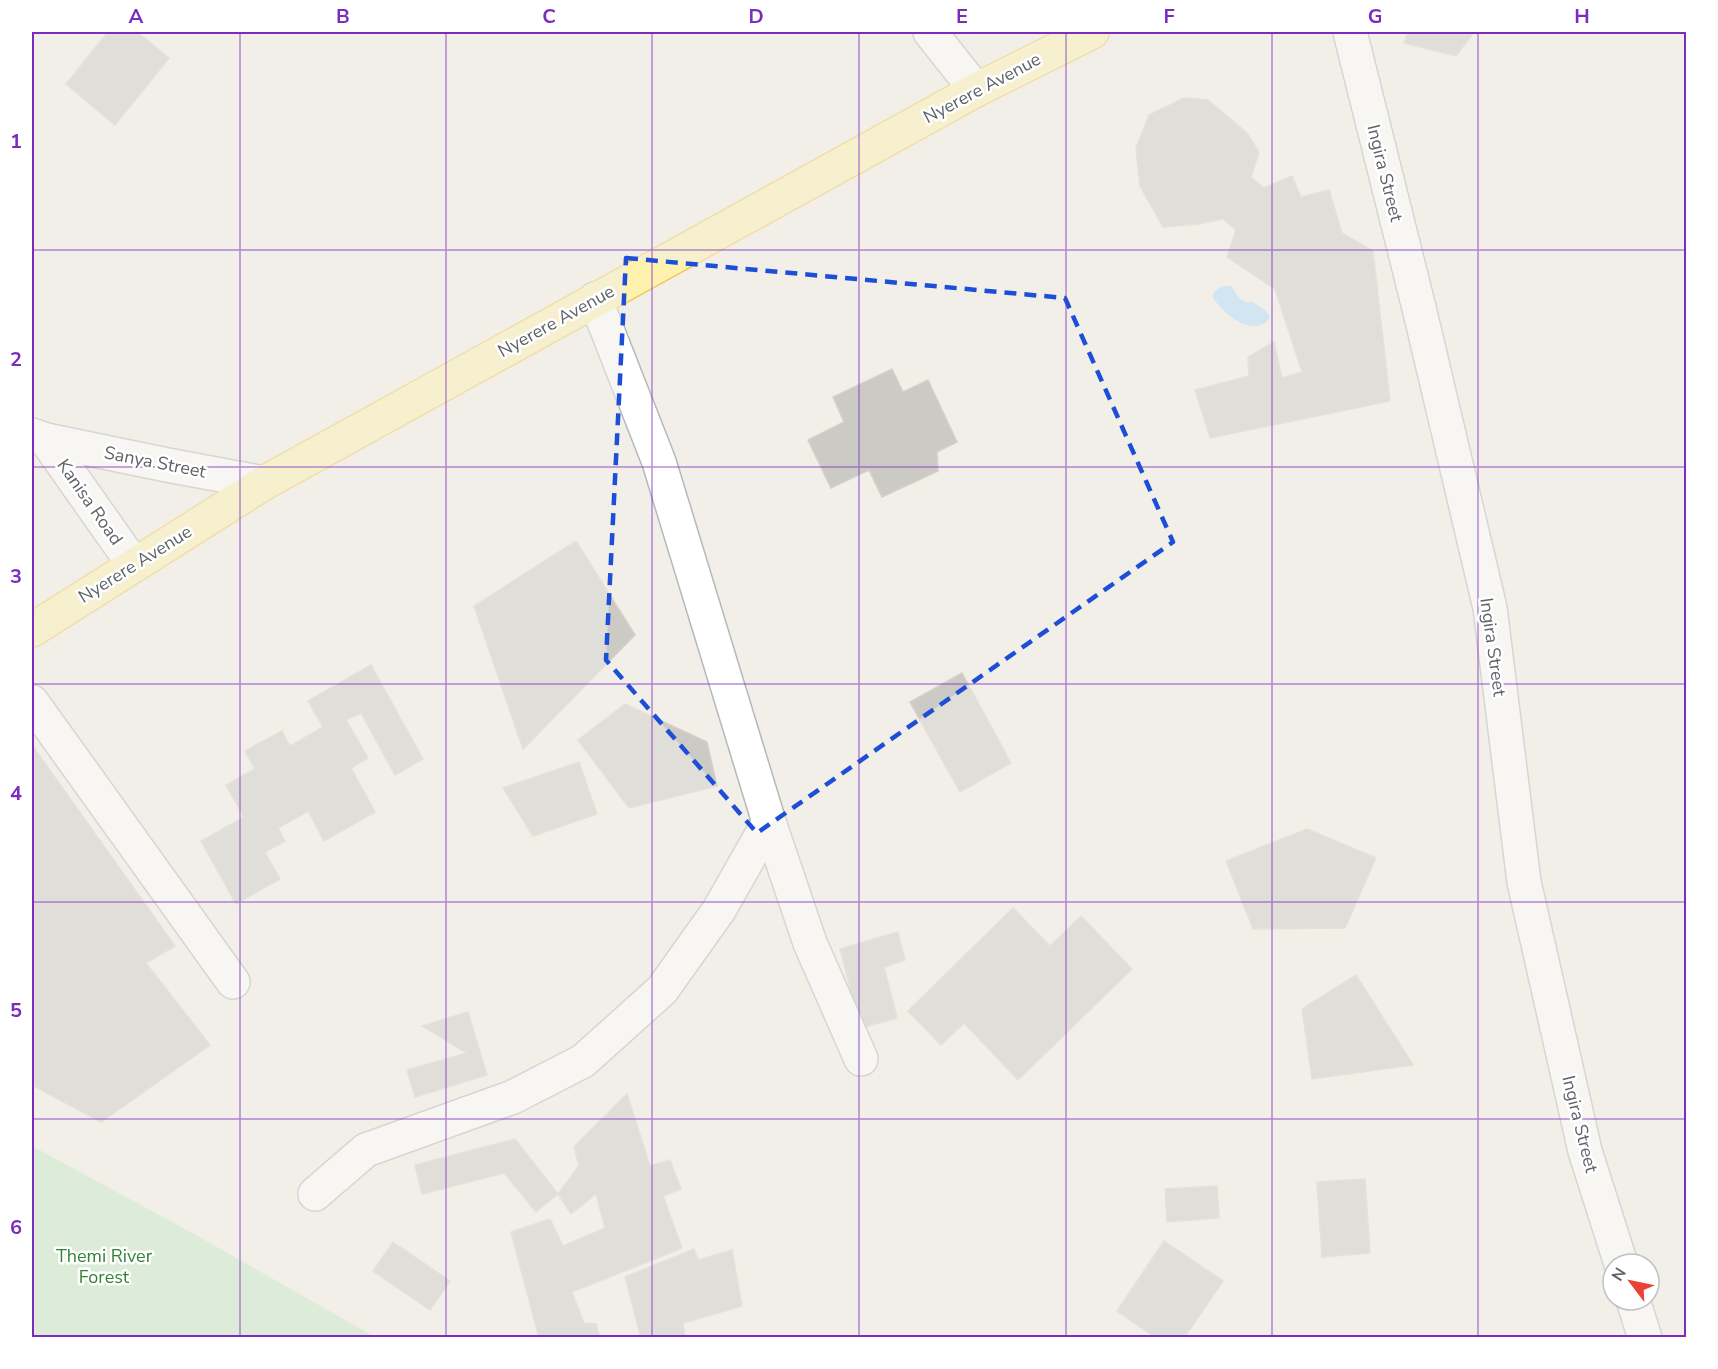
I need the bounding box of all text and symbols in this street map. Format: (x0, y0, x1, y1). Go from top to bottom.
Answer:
text: A (129, 3, 144, 30)
text: B (336, 3, 350, 30)
text: C (542, 3, 556, 30)
text: D (748, 3, 764, 30)
text: E (956, 3, 968, 30)
text: F (1163, 3, 1175, 30)
text: G (1368, 3, 1382, 30)
text: H (1574, 3, 1590, 30)
street label: Nyerere Avenue (919, 47, 1045, 129)
street label: Ingira Street (1361, 122, 1409, 225)
text: 1 (10, 128, 22, 155)
street label: Nyerere Avenue (493, 279, 619, 363)
text: 2 (10, 346, 22, 373)
street label: Sanya Street (102, 440, 209, 484)
street label: Kanisa Road (52, 454, 128, 550)
street label: Nyerere Avenue (74, 519, 196, 609)
text: 3 (10, 563, 22, 590)
street label: Ingira Street (1474, 596, 1512, 698)
text: 4 (10, 780, 22, 807)
text: 5 (10, 997, 22, 1024)
street label: Ingira Street (1556, 1073, 1604, 1176)
text: 6 (10, 1214, 22, 1241)
park label: Themi River Forest (56, 1244, 153, 1289)
north arrow (1601, 1252, 1661, 1312)
text: N (1607, 1264, 1632, 1285)

